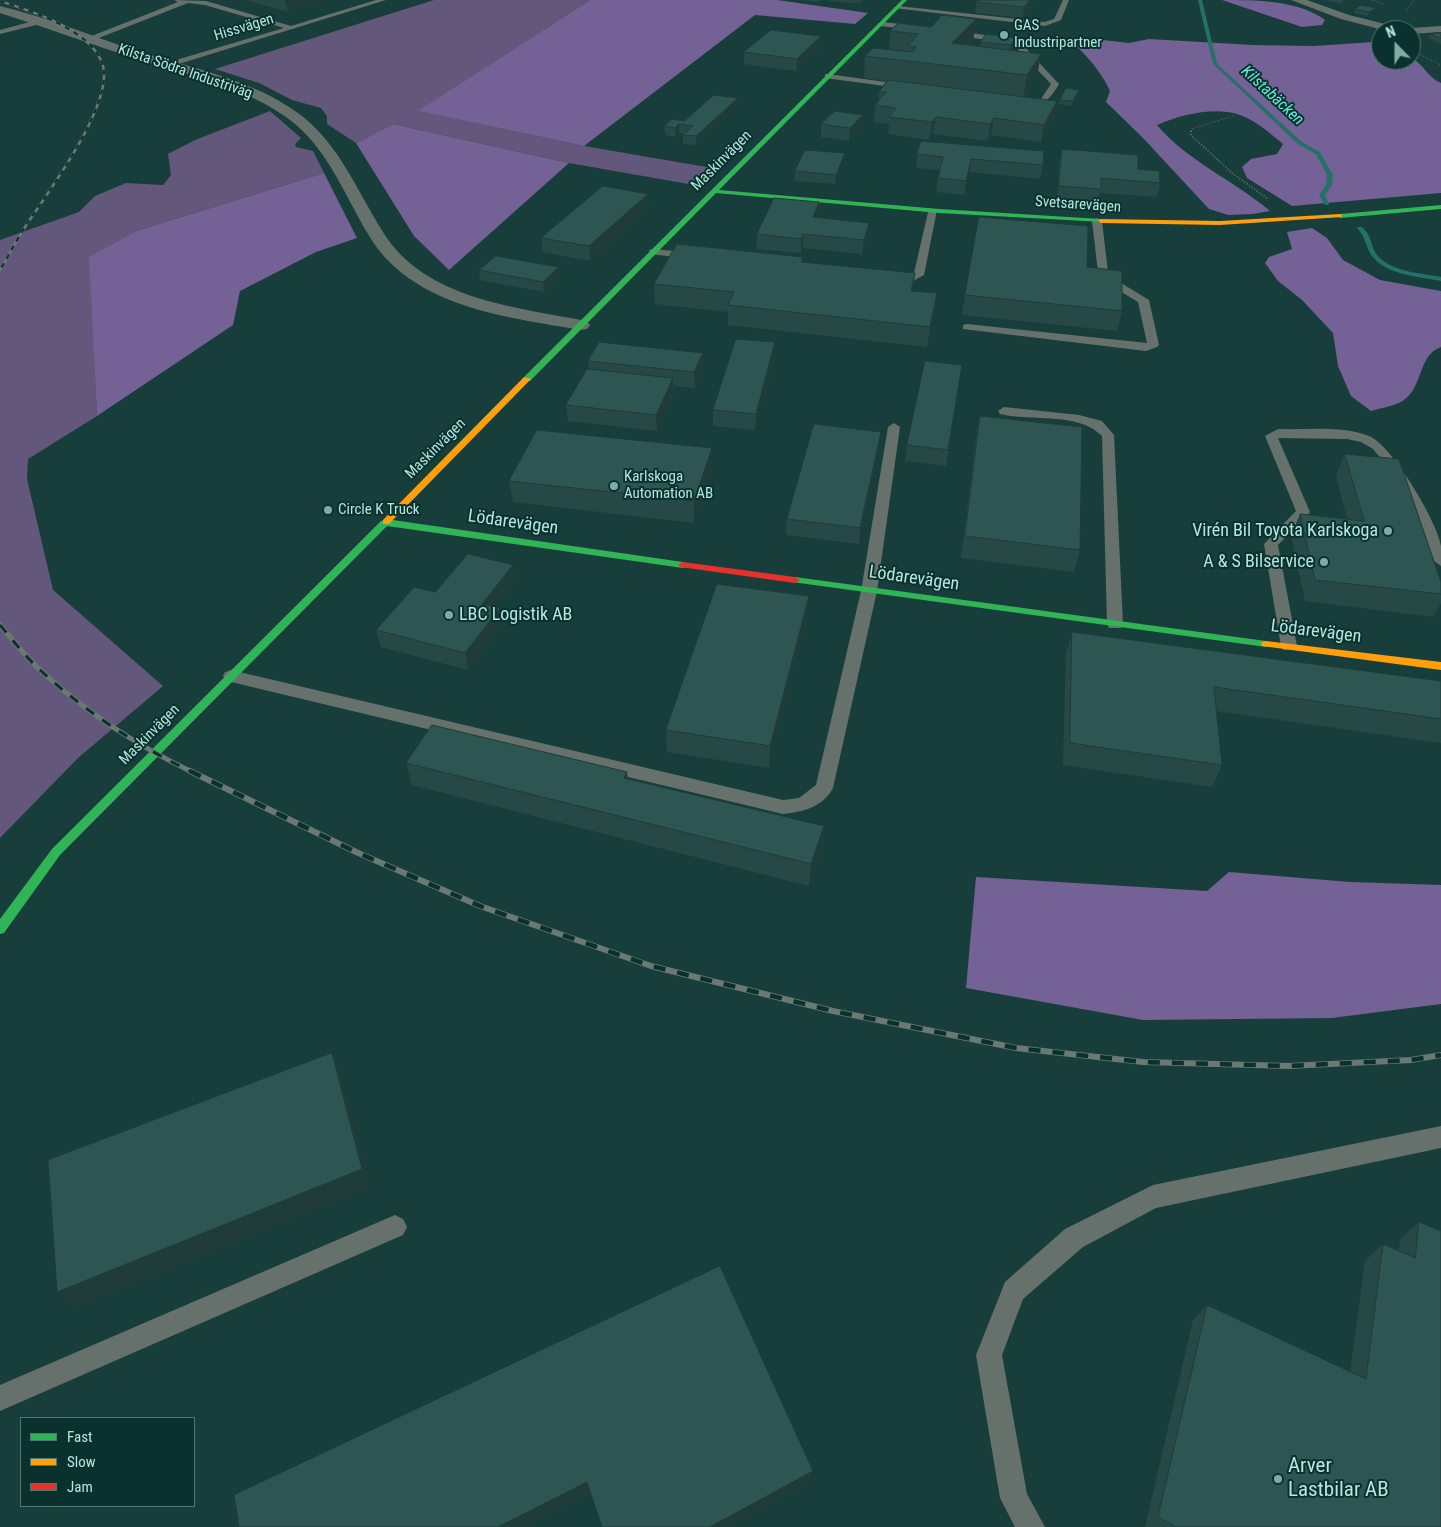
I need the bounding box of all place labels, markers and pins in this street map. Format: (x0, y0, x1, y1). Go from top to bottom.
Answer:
place label: GAS Industripartner (1014, 17, 1102, 52)
marker: GAS Industripartner (998, 29, 1010, 41)
place label: Karlskoga Automation AB (624, 468, 713, 503)
marker: Karlskoga Automation AB (608, 480, 620, 492)
place label: Circle K Truck (338, 501, 420, 519)
marker: Circle K Truck (322, 504, 334, 516)
place label: Virén Bil Toyota Karlskoga (1192, 520, 1378, 542)
marker: Virén Bil Toyota Karlskoga (1382, 525, 1394, 537)
place label: A & S Bilservice (1203, 551, 1314, 573)
marker: A & S Bilservice (1318, 556, 1330, 568)
place label: LBC Logistik AB (459, 604, 572, 626)
marker: LBC Logistik AB (443, 609, 455, 621)
place label: Arver Lastbilar AB (1288, 1454, 1389, 1504)
marker: Arver Lastbilar AB (1272, 1473, 1284, 1485)

